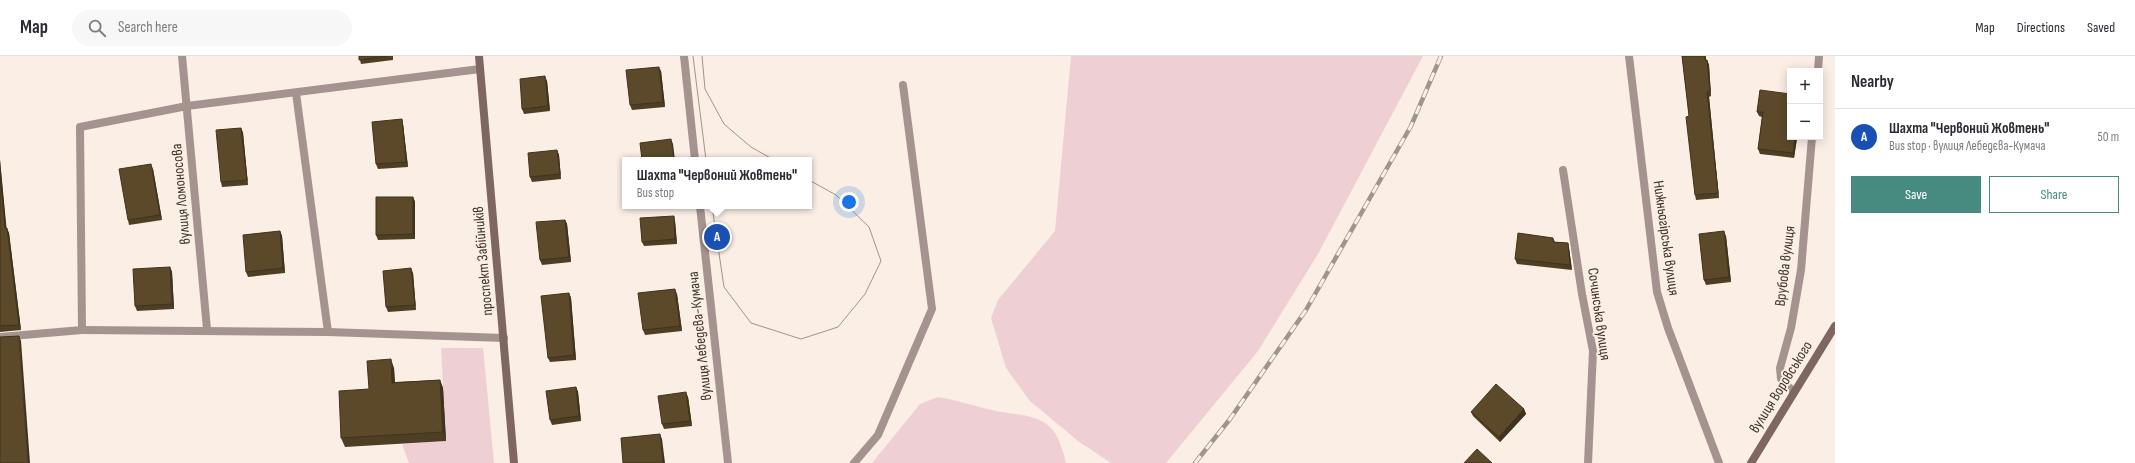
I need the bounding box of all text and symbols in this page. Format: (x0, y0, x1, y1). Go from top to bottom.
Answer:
search box (72, 10, 352, 46)
text: Map (20, 16, 48, 39)
icon: search (86, 17, 108, 39)
text: Search here (118, 18, 178, 37)
text: Map (1975, 19, 1995, 36)
text: Directions (2017, 19, 2065, 36)
text: Saved (2087, 19, 2115, 36)
map controls (1787, 68, 1823, 140)
button: + (1787, 68, 1823, 104)
text: Nearby (1851, 72, 1894, 92)
button: − (1787, 104, 1823, 140)
text: Шахта "Червоний Жовтень" (1889, 119, 2049, 138)
text: A (1861, 129, 1867, 145)
text: 50 m (2098, 129, 2119, 145)
text: Bus stop · вулиця Лебедєва-Кумача (1889, 138, 2045, 154)
street label: вулиця Ломоносова (167, 143, 195, 245)
popup (622, 157, 812, 209)
text: Шахта "Червоний Жовтень" (637, 166, 797, 185)
button: Save (1851, 176, 1981, 213)
button: Share (1989, 176, 2119, 213)
street label: Нижньогірська вулиця (1649, 179, 1683, 297)
text: Bus stop (637, 185, 674, 201)
your location (839, 192, 859, 212)
street label: проспект Забійників (469, 205, 497, 317)
pin: A (704, 222, 730, 252)
street label: Врубова вулиця (1771, 225, 1799, 307)
street label: Сочинська вулиця (1583, 266, 1615, 362)
street label: вулиця Лебедєва-Кумача (684, 270, 716, 402)
street label: вулиця Воровського (1745, 337, 1817, 437)

